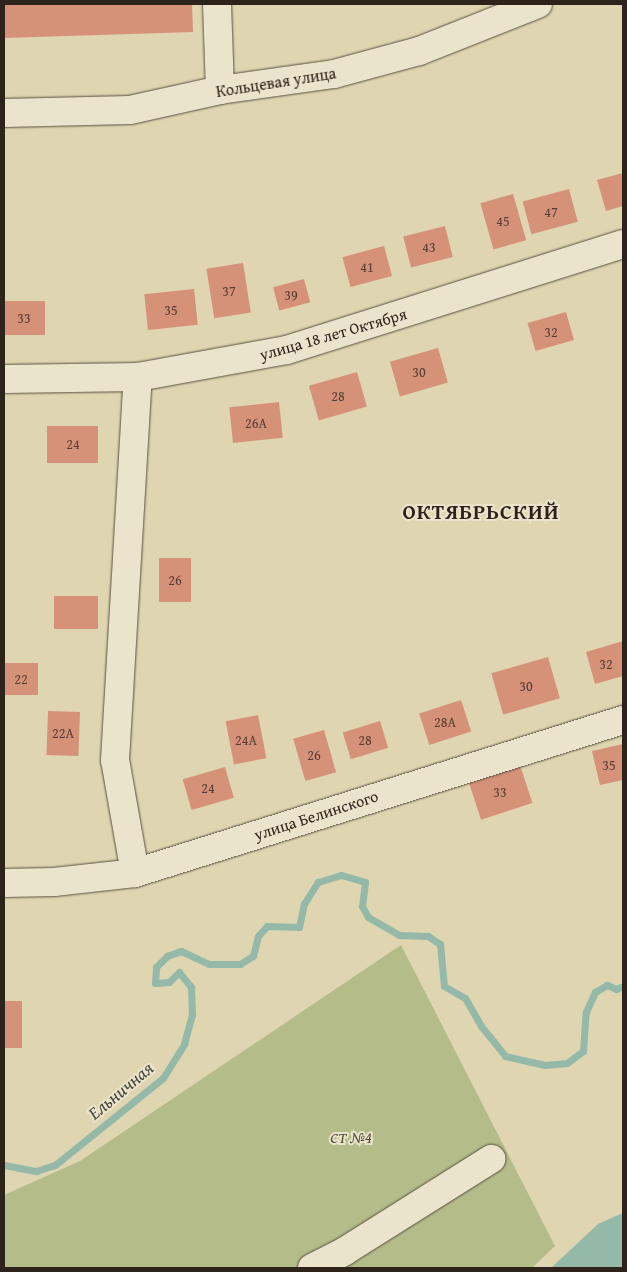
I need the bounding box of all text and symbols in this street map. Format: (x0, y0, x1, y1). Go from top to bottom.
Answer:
street label: Кольцевая улица (215, 63, 337, 101)
house number: 47 (544, 204, 558, 220)
house number: 45 (496, 213, 510, 229)
house number: 43 (422, 239, 436, 255)
house number: 41 (360, 259, 374, 275)
house number: 37 (222, 283, 236, 299)
house number: 39 (284, 287, 298, 303)
house number: 35 (164, 302, 178, 318)
street label: улица 18 лет Октября (257, 304, 409, 364)
house number: 33 (17, 310, 31, 326)
house number: 32 (544, 324, 558, 340)
house number: 30 (412, 364, 426, 380)
house number: 28 (331, 388, 345, 404)
house number: 26А (245, 415, 267, 431)
house number: 24 (66, 436, 80, 452)
district label: ОКТЯБРЬСКИЙ (401, 499, 561, 525)
house number: 26 (168, 572, 182, 588)
house number: 32 (599, 656, 613, 672)
house number: 22 (14, 671, 28, 687)
house number: 30 (519, 678, 533, 694)
house number: 28А (434, 714, 456, 730)
house number: 22А (52, 725, 74, 741)
house number: 24А (235, 732, 257, 748)
house number: 28 (358, 732, 372, 748)
house number: 26 (307, 747, 321, 763)
house number: 35 (602, 757, 616, 773)
house number: 24 (201, 780, 215, 796)
house number: 33 (493, 784, 507, 800)
street label: улица Белинского (251, 786, 381, 844)
water label: Ельничная (84, 1057, 158, 1125)
park label: СТ №4 (330, 1127, 372, 1147)

